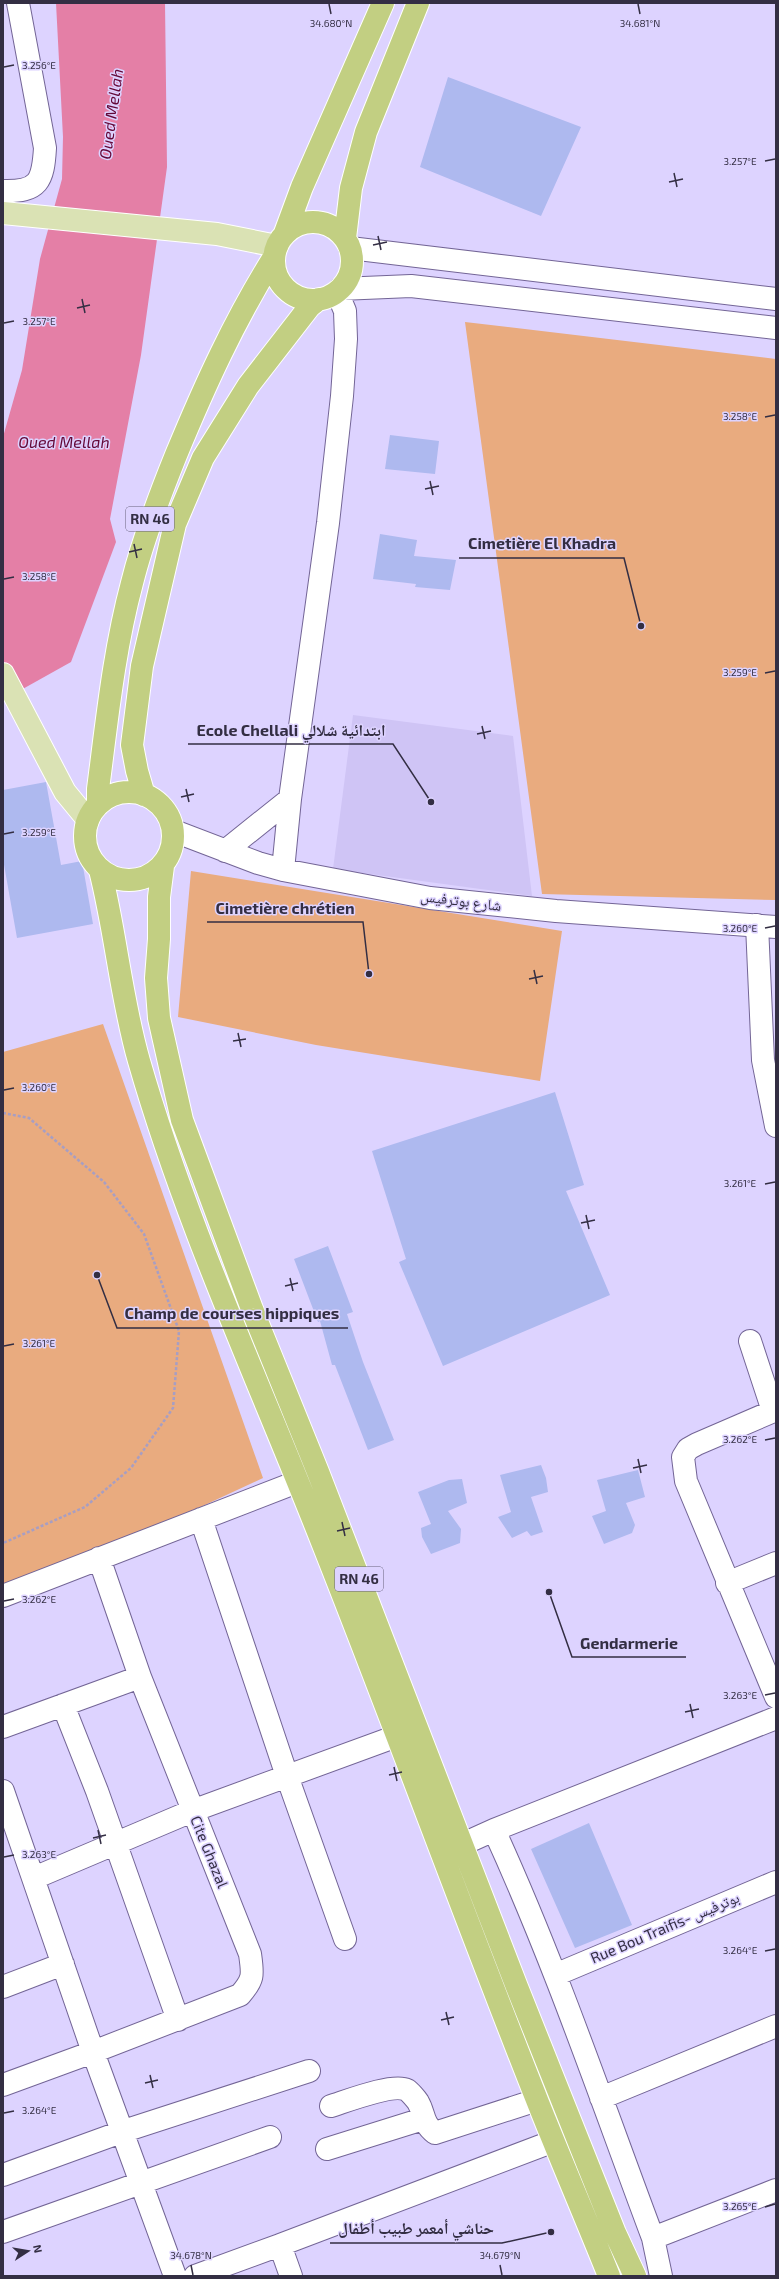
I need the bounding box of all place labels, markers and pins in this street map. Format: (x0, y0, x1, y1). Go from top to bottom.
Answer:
callout: Cimetière El Khadra (459, 530, 624, 558)
callout: Ecole Chellali ابتدائية شلالي (188, 716, 393, 744)
callout: Cimetière chrétien (207, 894, 363, 922)
callout: Champ de courses hippiques (117, 1300, 348, 1328)
callout: Gendarmerie (572, 1629, 686, 1657)
callout: حناشي أمعمر طبيب أطفال (330, 2215, 502, 2243)

